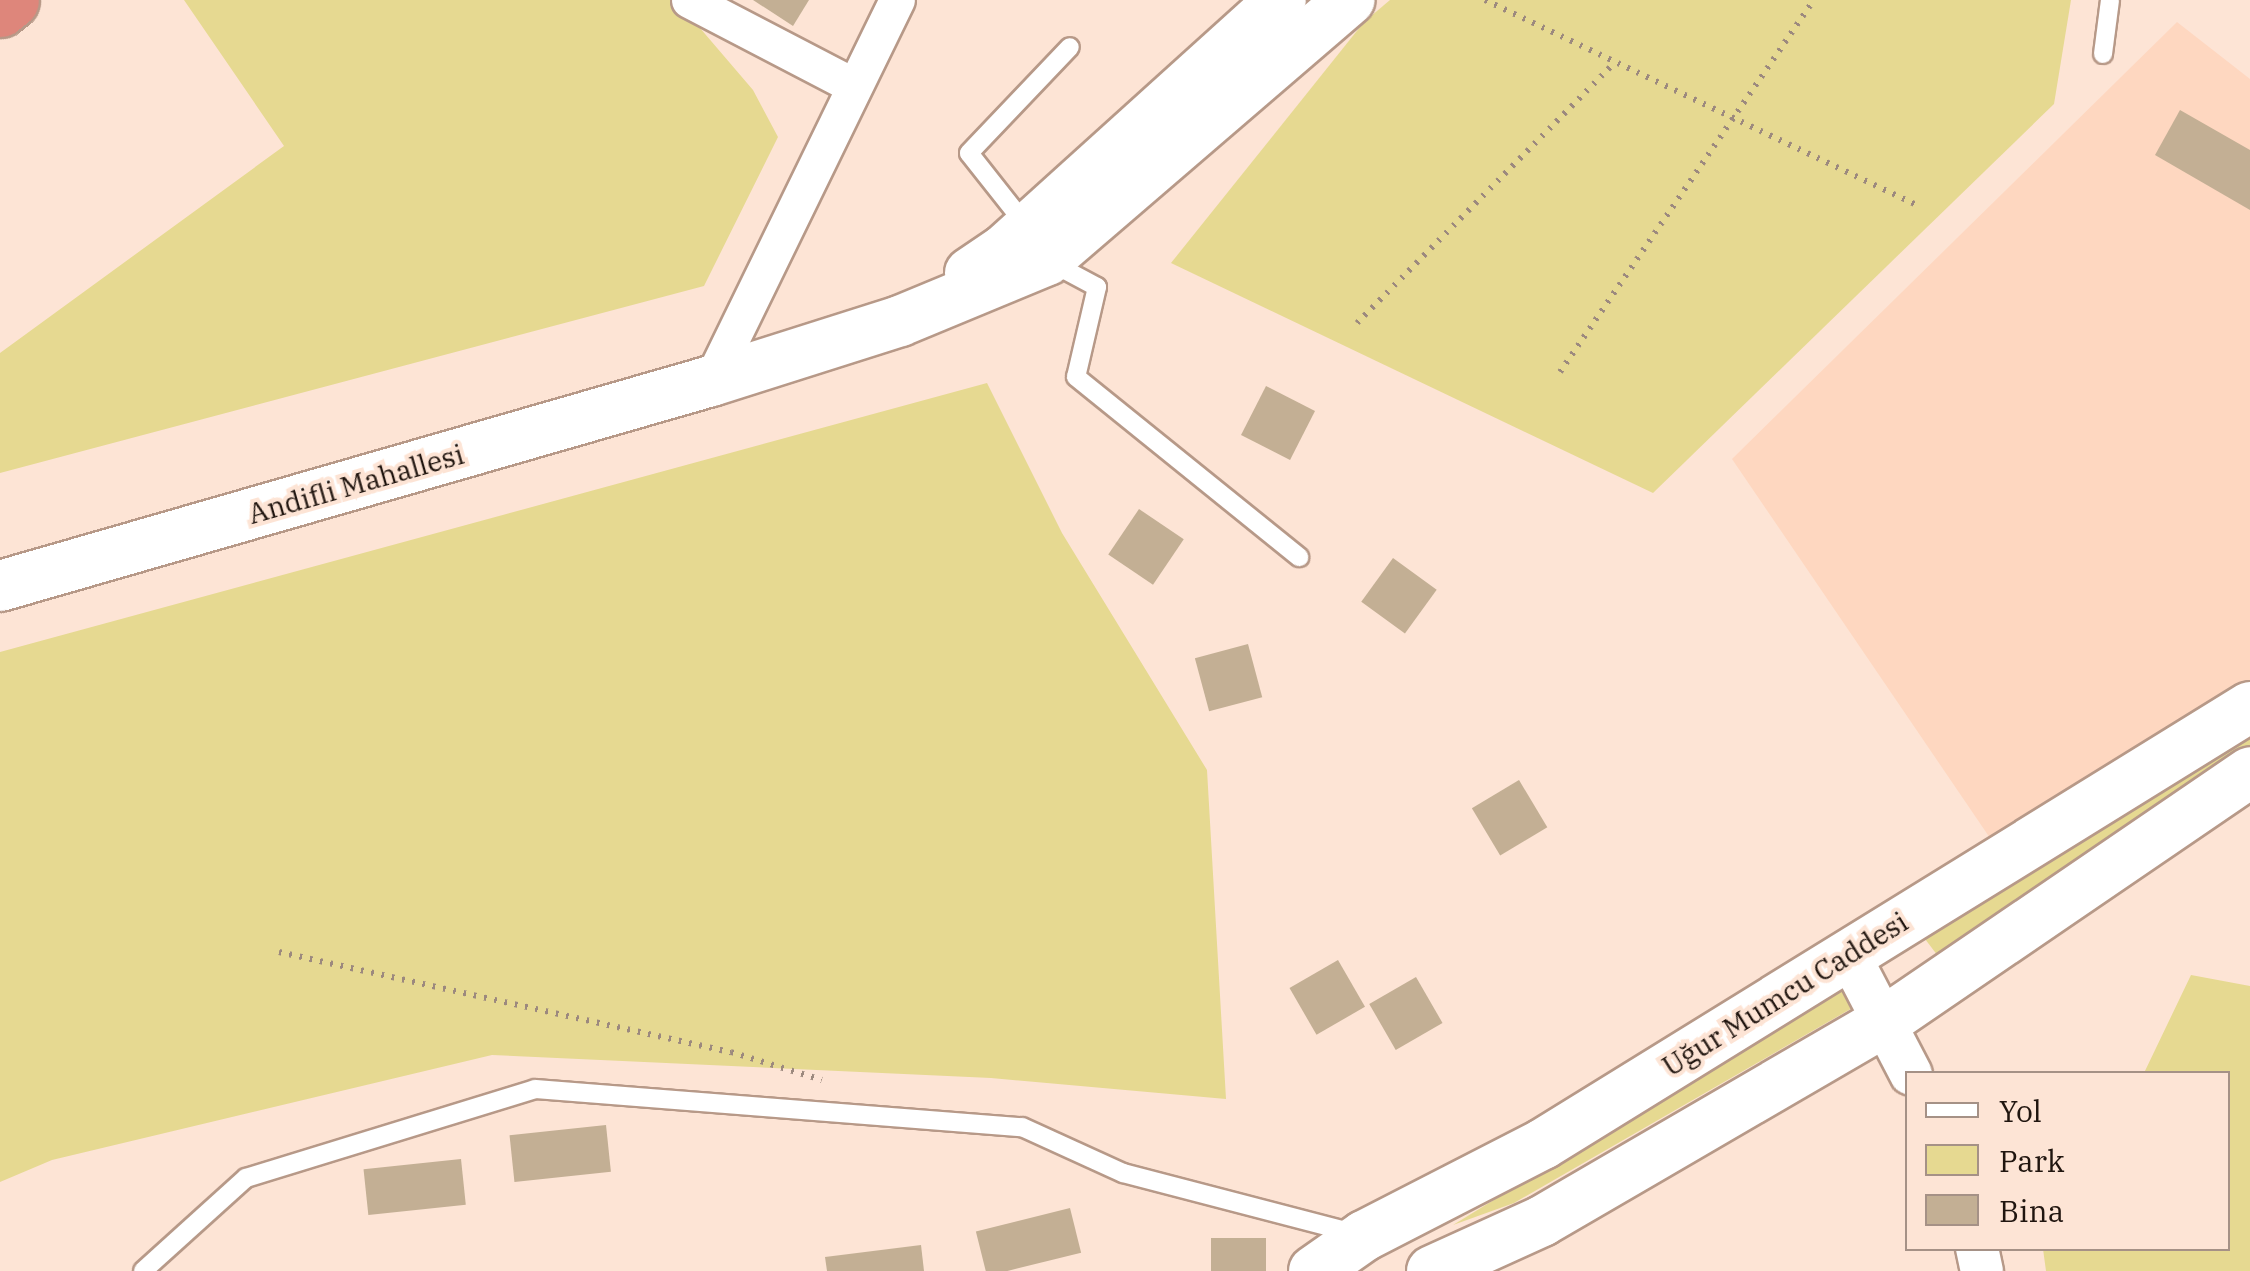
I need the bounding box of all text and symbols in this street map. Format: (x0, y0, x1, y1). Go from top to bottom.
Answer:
street label: Andifli Mahallesi (244, 437, 468, 531)
street label: Uğur Mumcu Caddesi (1656, 905, 1914, 1083)
legend (1905, 1071, 2230, 1251)
text: Yol (1999, 1091, 2042, 1130)
text: Park (1999, 1141, 2065, 1180)
text: Bina (1999, 1191, 2064, 1230)

